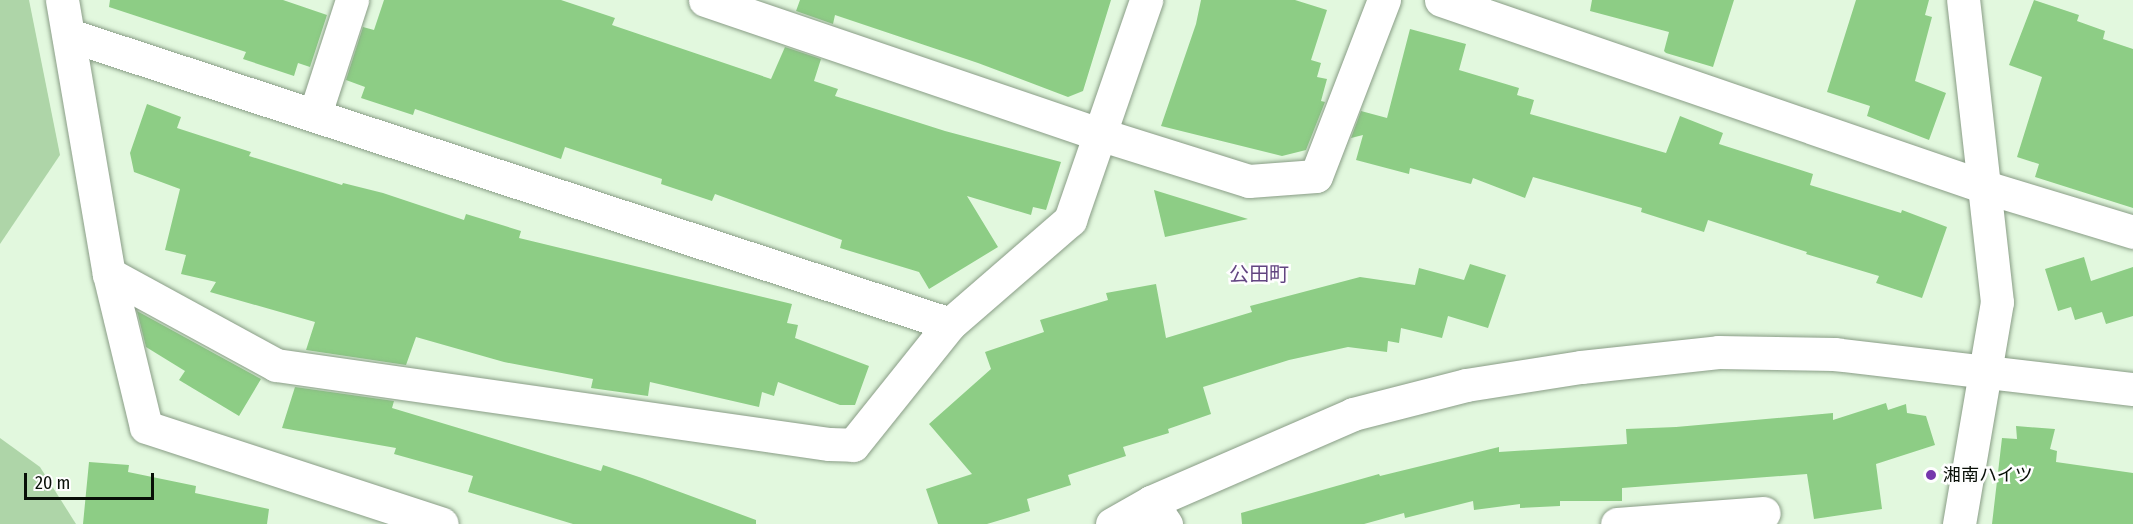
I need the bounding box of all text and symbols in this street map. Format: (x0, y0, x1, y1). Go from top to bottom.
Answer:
district label: 公田町 (1229, 262, 1289, 286)
scale bar (27, 461, 158, 499)
place label: 湘南ハイツ (1943, 464, 2033, 486)
marker: 湘南ハイツ (1924, 468, 1938, 482)
text: 20 m (35, 472, 70, 494)

